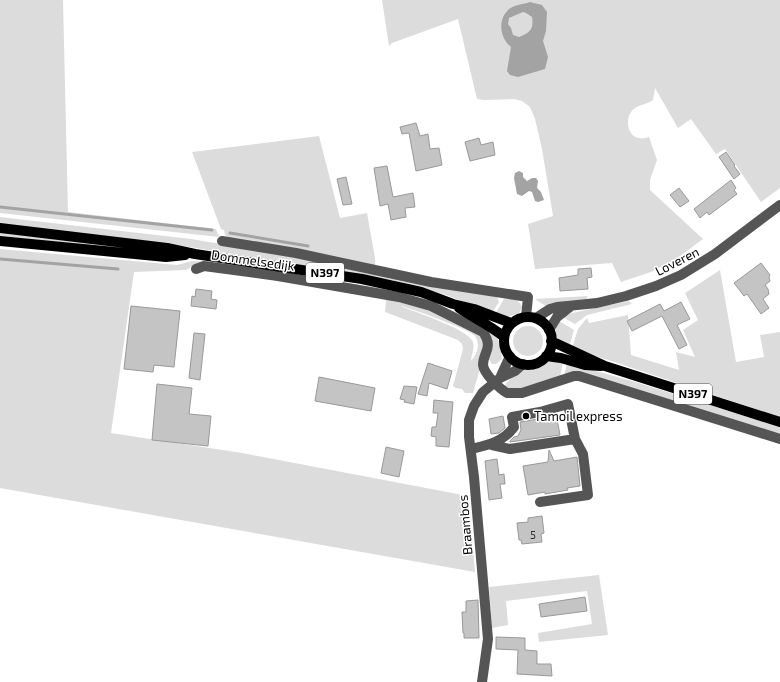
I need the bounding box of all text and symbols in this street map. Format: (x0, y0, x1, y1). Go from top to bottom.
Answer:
street label: Loveren (652, 243, 702, 279)
street label: Dommelsedijk (210, 246, 296, 274)
road number: N397 (306, 263, 344, 283)
road number: N397 (674, 384, 712, 404)
place label: Tamoil express (534, 408, 623, 424)
marker: Tamoil express (521, 411, 531, 421)
street label: Braambos (454, 494, 476, 556)
house number: 5 (530, 528, 536, 541)

